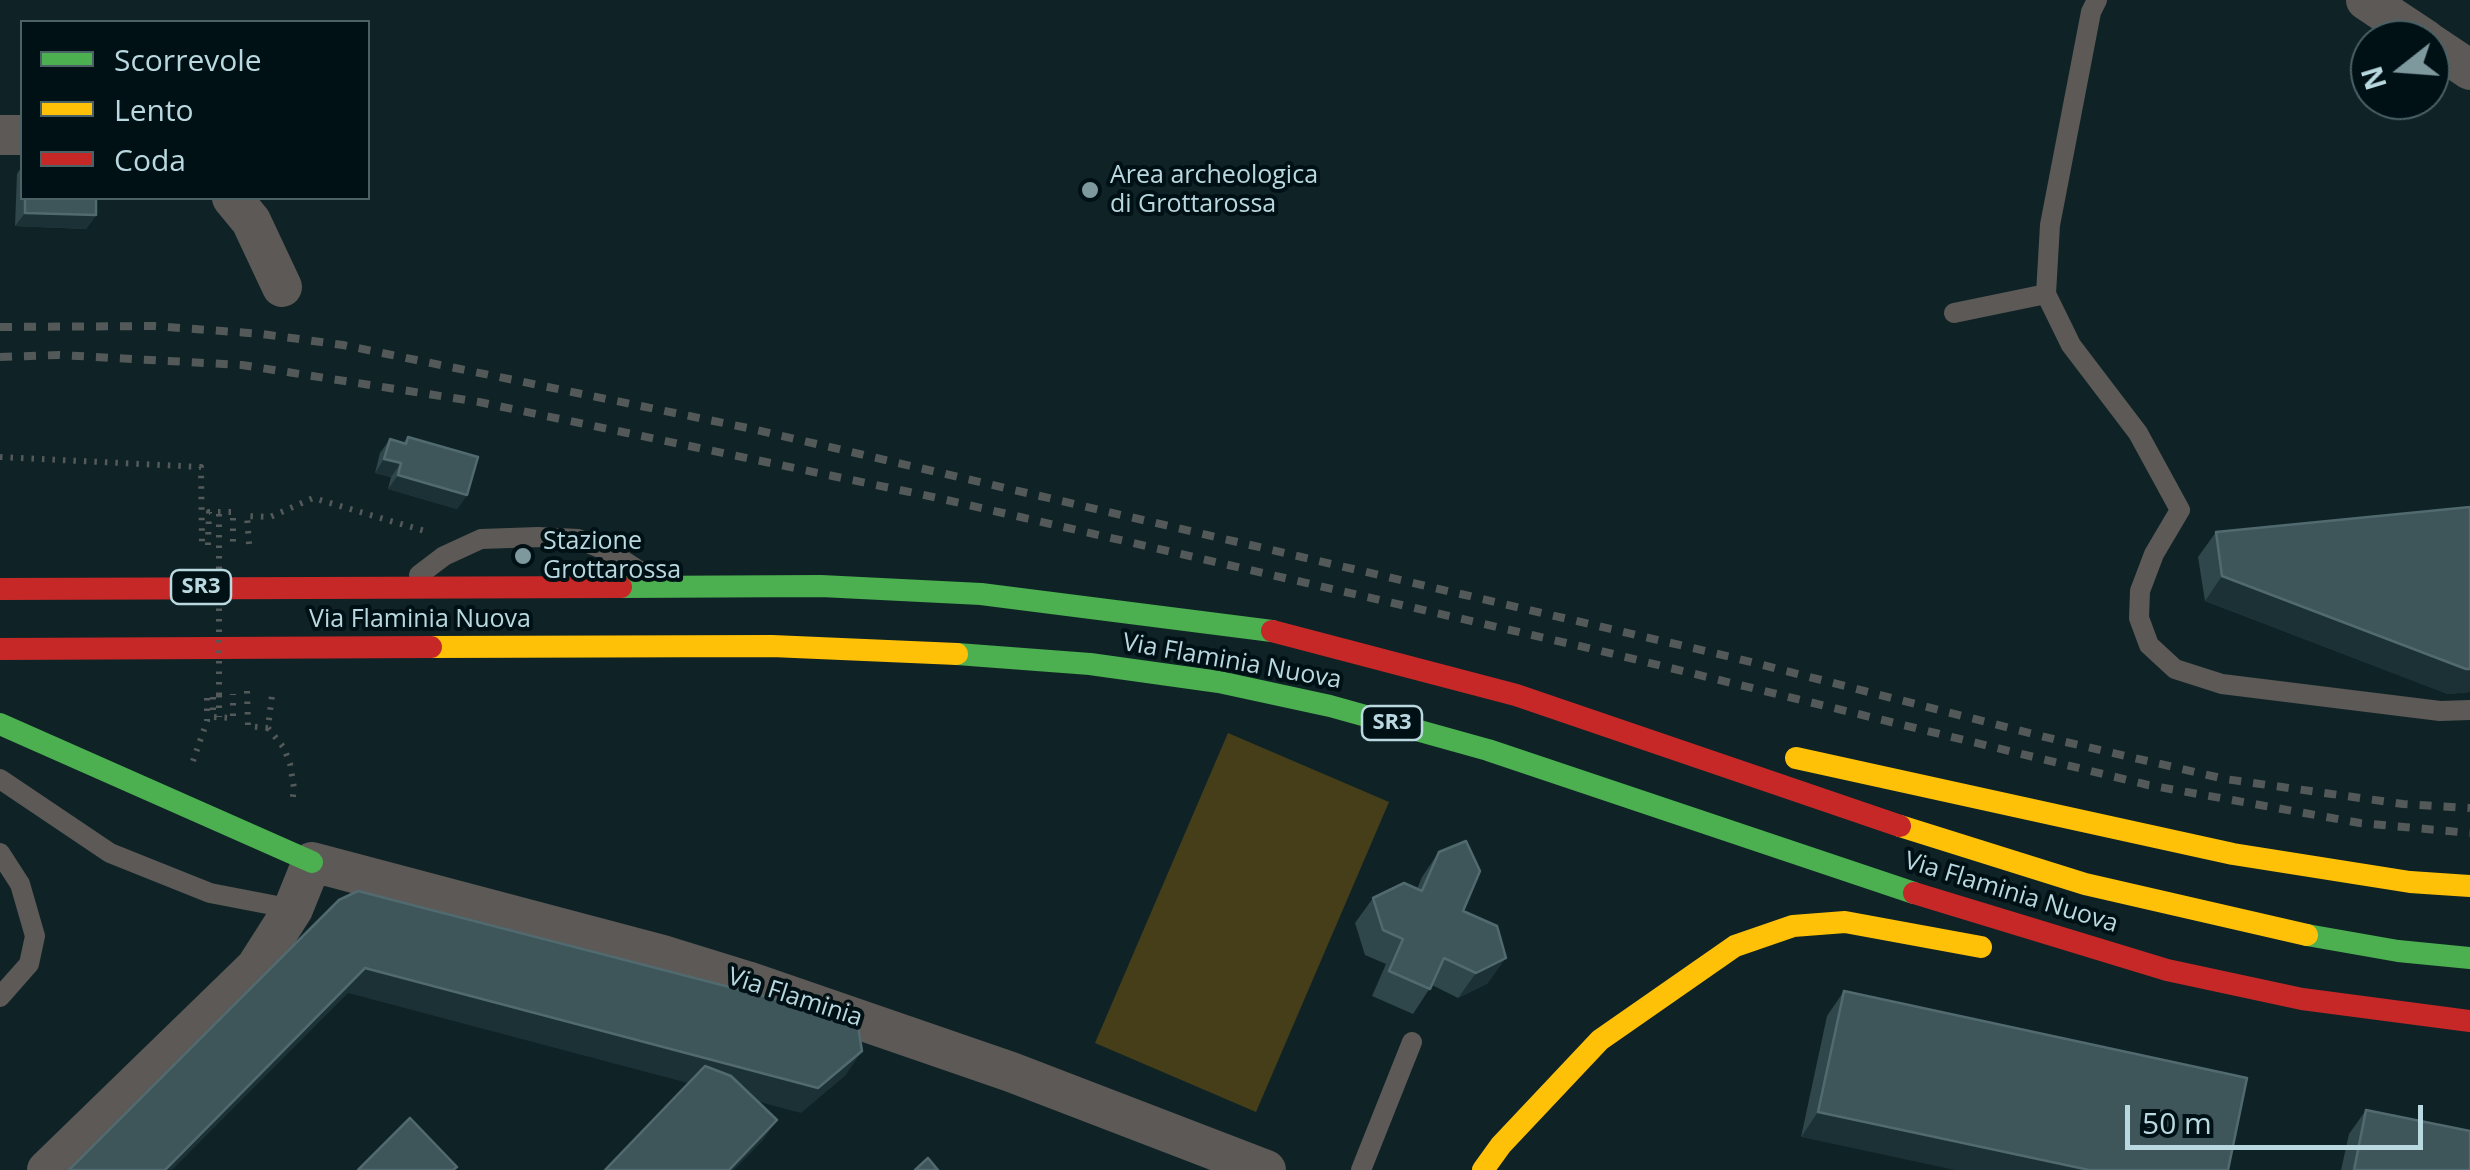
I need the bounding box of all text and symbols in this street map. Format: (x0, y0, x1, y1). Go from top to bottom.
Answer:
legend (20, 20, 370, 200)
north arrow (2350, 20, 2450, 120)
text: Scorrevole (114, 39, 262, 80)
text: N (2352, 62, 2395, 95)
text: Lento (114, 89, 194, 130)
text: Coda (114, 139, 186, 180)
place label: Area archeologica di Grottarossa (1110, 161, 1318, 220)
marker: Area archeologica di Grottarossa (1079, 179, 1101, 201)
place label: Stazione Grottarossa (543, 527, 681, 586)
marker: Stazione Grottarossa (512, 545, 534, 567)
road number: SR3 (171, 570, 231, 604)
street label: Via Flaminia Nuova (309, 605, 531, 635)
street label: Via Flaminia Nuova (1120, 628, 1344, 696)
road number: SR3 (1362, 706, 1422, 740)
street label: Via Flaminia Nuova (1901, 846, 2121, 940)
street label: Via Flaminia (724, 962, 866, 1034)
scale bar (2130, 1085, 2428, 1147)
text: 50 m (2142, 1102, 2212, 1143)

